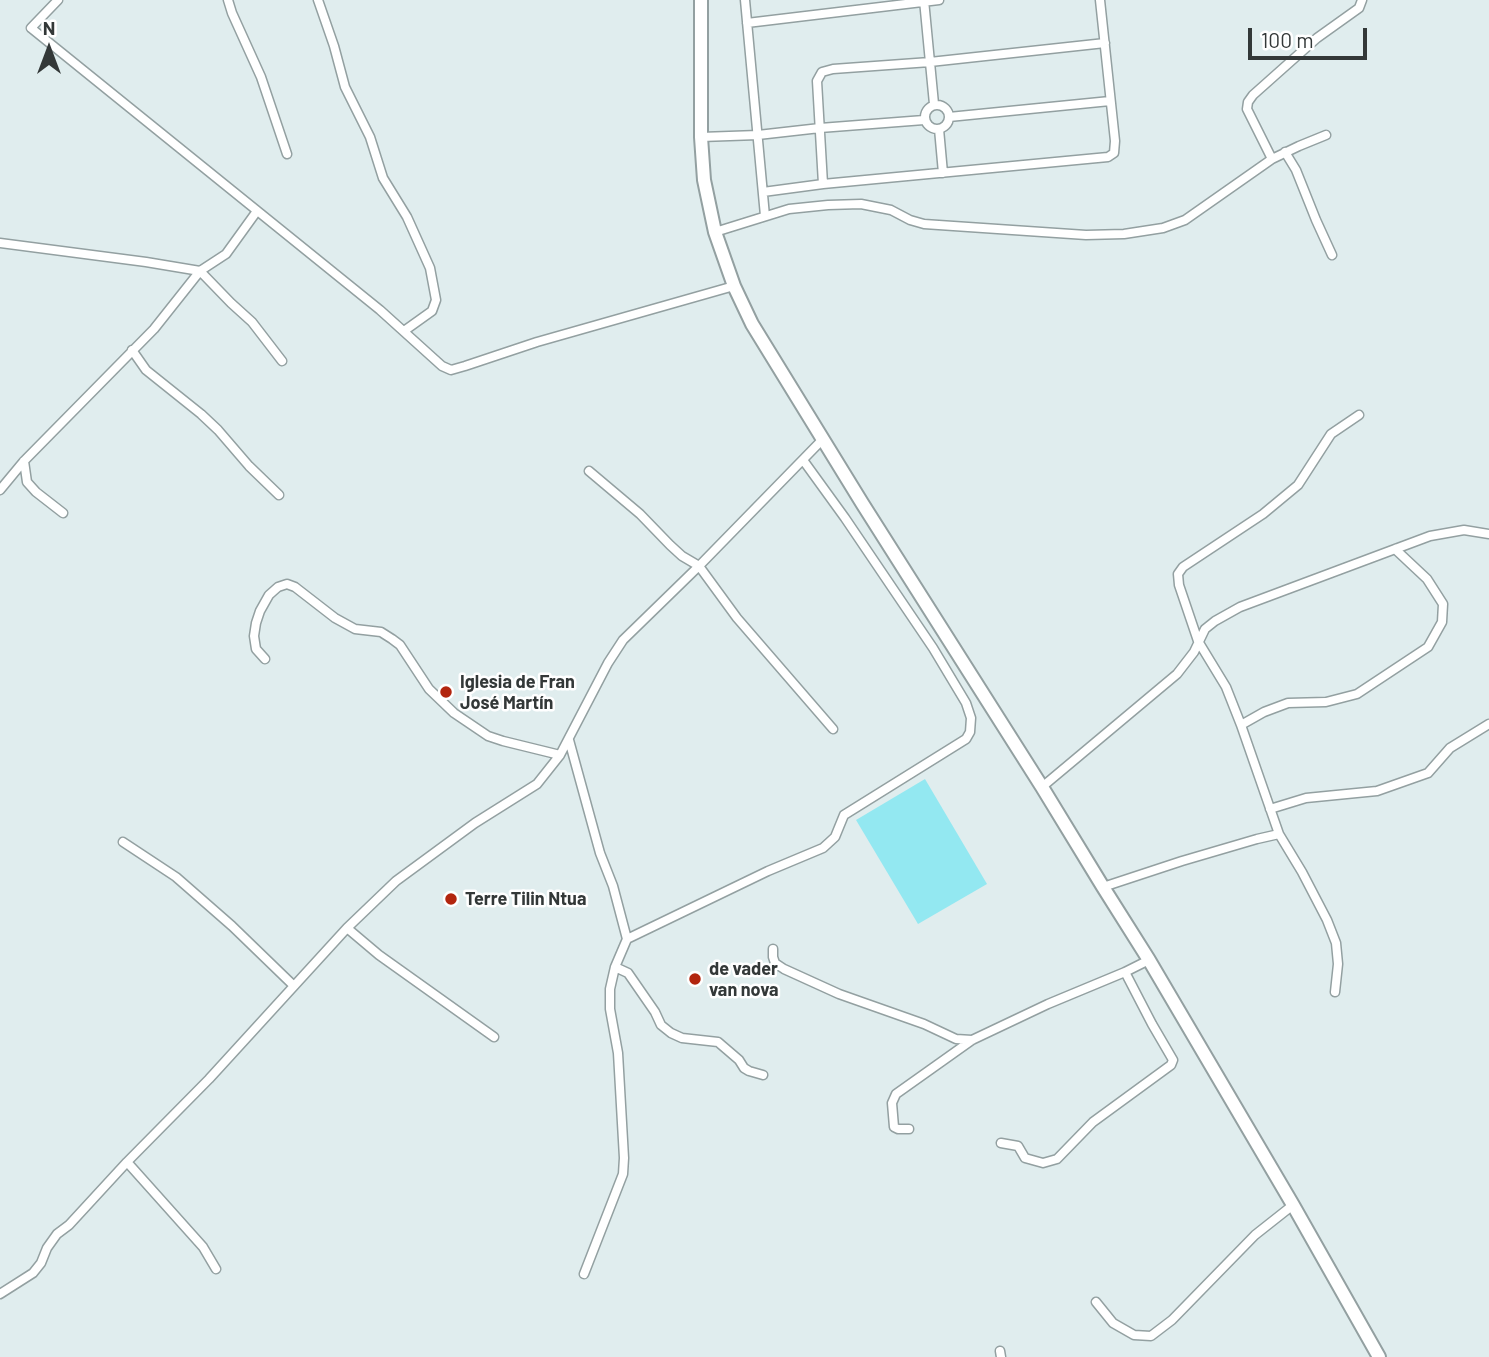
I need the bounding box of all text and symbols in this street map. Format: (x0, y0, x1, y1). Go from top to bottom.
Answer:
north arrow (14, 14, 84, 84)
scale bar (1251, 14, 1370, 58)
text: N (43, 16, 55, 39)
text: 100 m (1261, 27, 1314, 52)
place label: Iglesia de Fran José Martín (460, 671, 575, 714)
marker: Iglesia de Fran José Martín (438, 684, 454, 700)
place label: Terre Tilin Ntua (465, 888, 586, 910)
marker: Terre Tilin Ntua (443, 891, 459, 907)
place label: de vader van nova (709, 958, 779, 1000)
marker: de vader van nova (687, 971, 703, 987)

